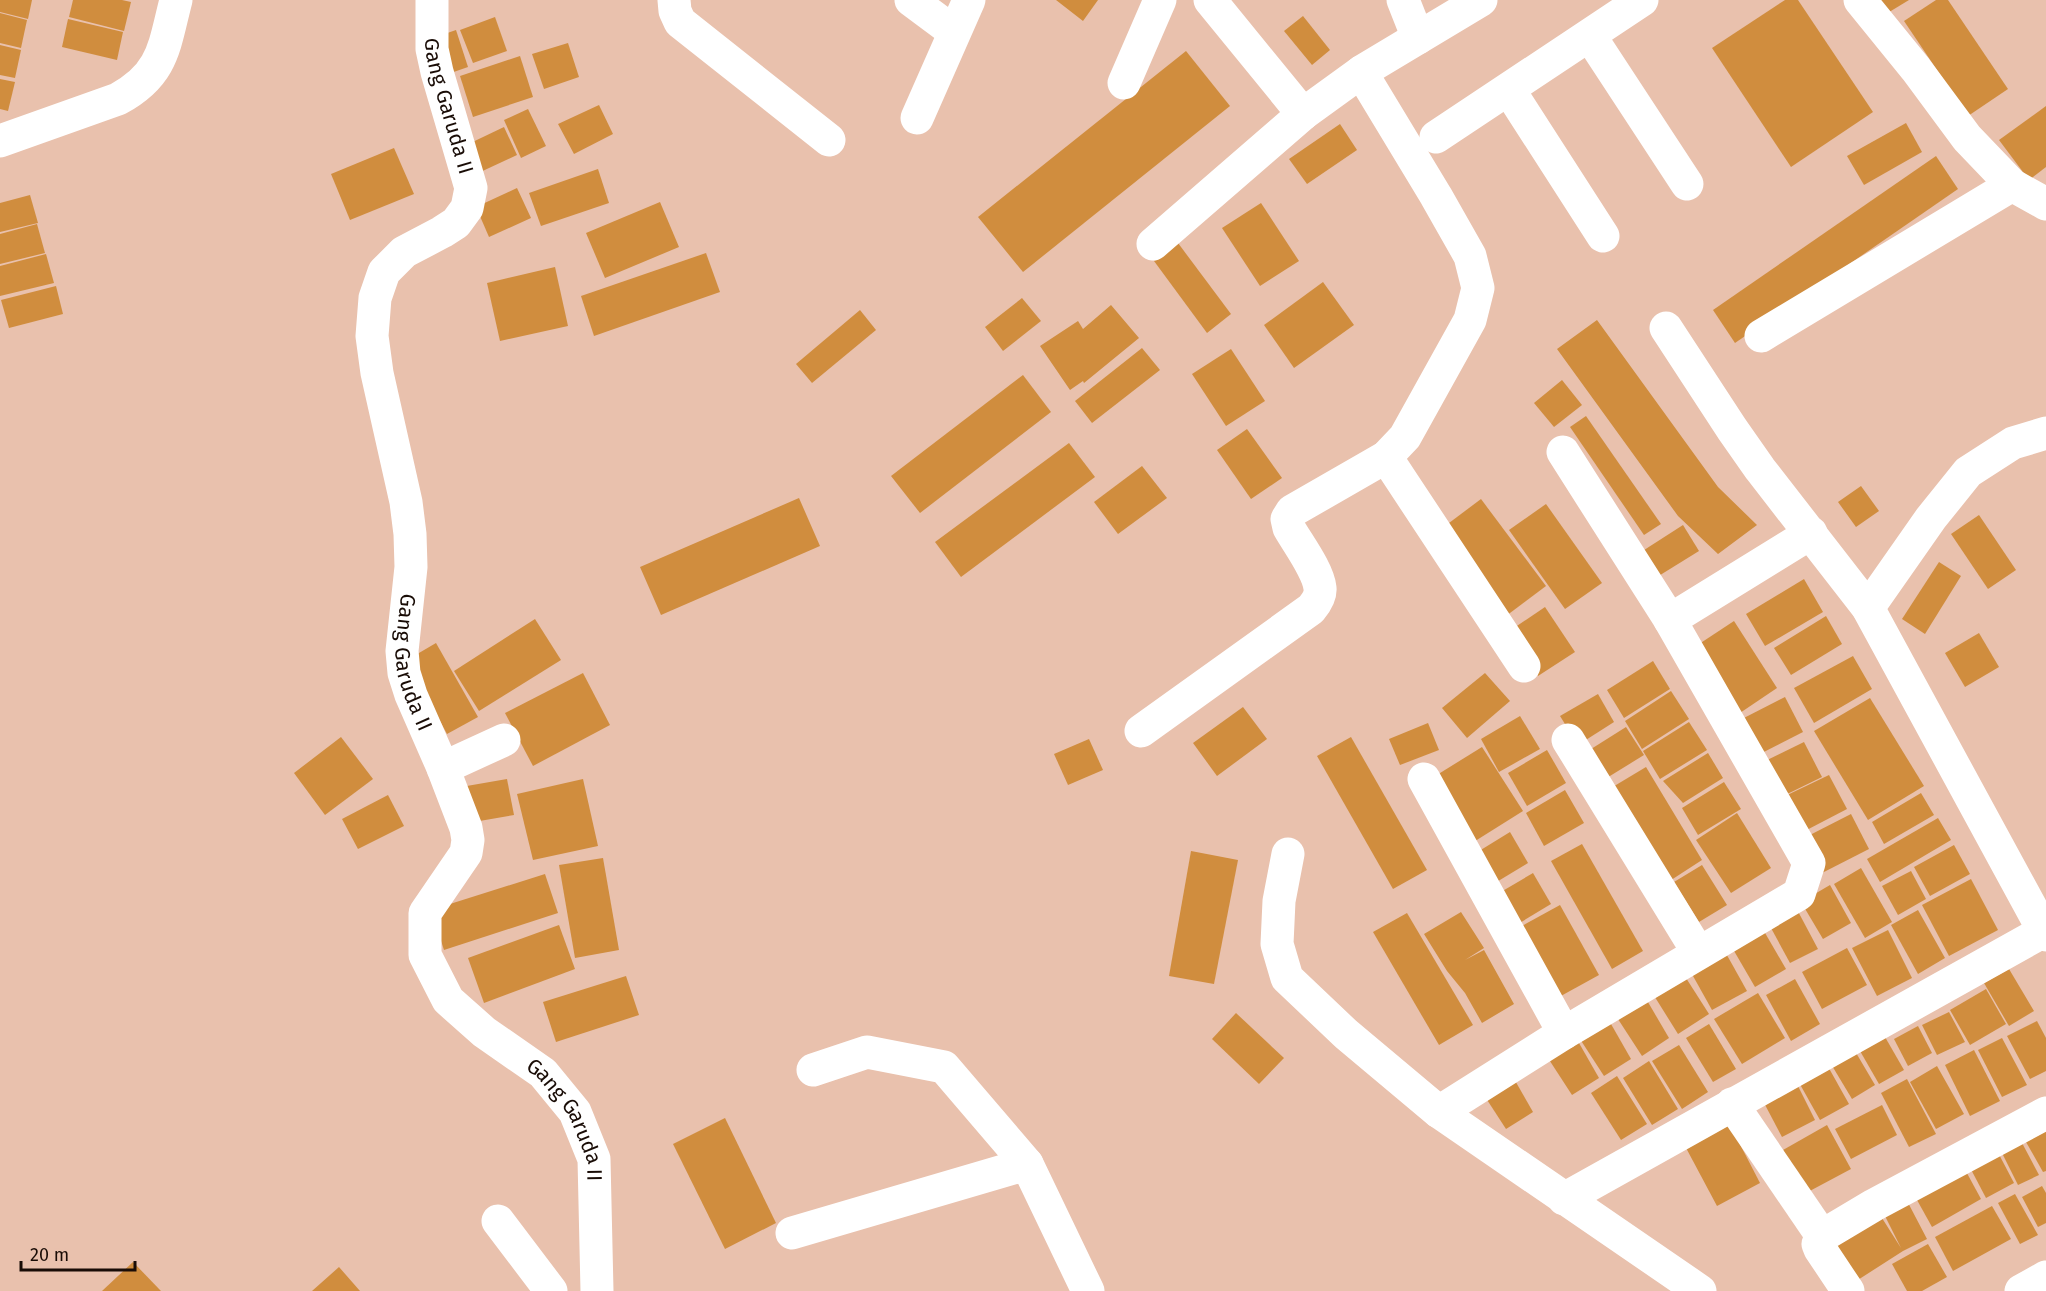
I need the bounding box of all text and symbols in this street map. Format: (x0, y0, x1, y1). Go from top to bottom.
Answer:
street label: Gang Garuda II (419, 38, 479, 177)
street label: Gang Garuda II (389, 592, 438, 735)
street label: Gang Garuda II (521, 1053, 608, 1182)
scale bar (21, 1234, 135, 1272)
text: 20 m (30, 1244, 69, 1266)

